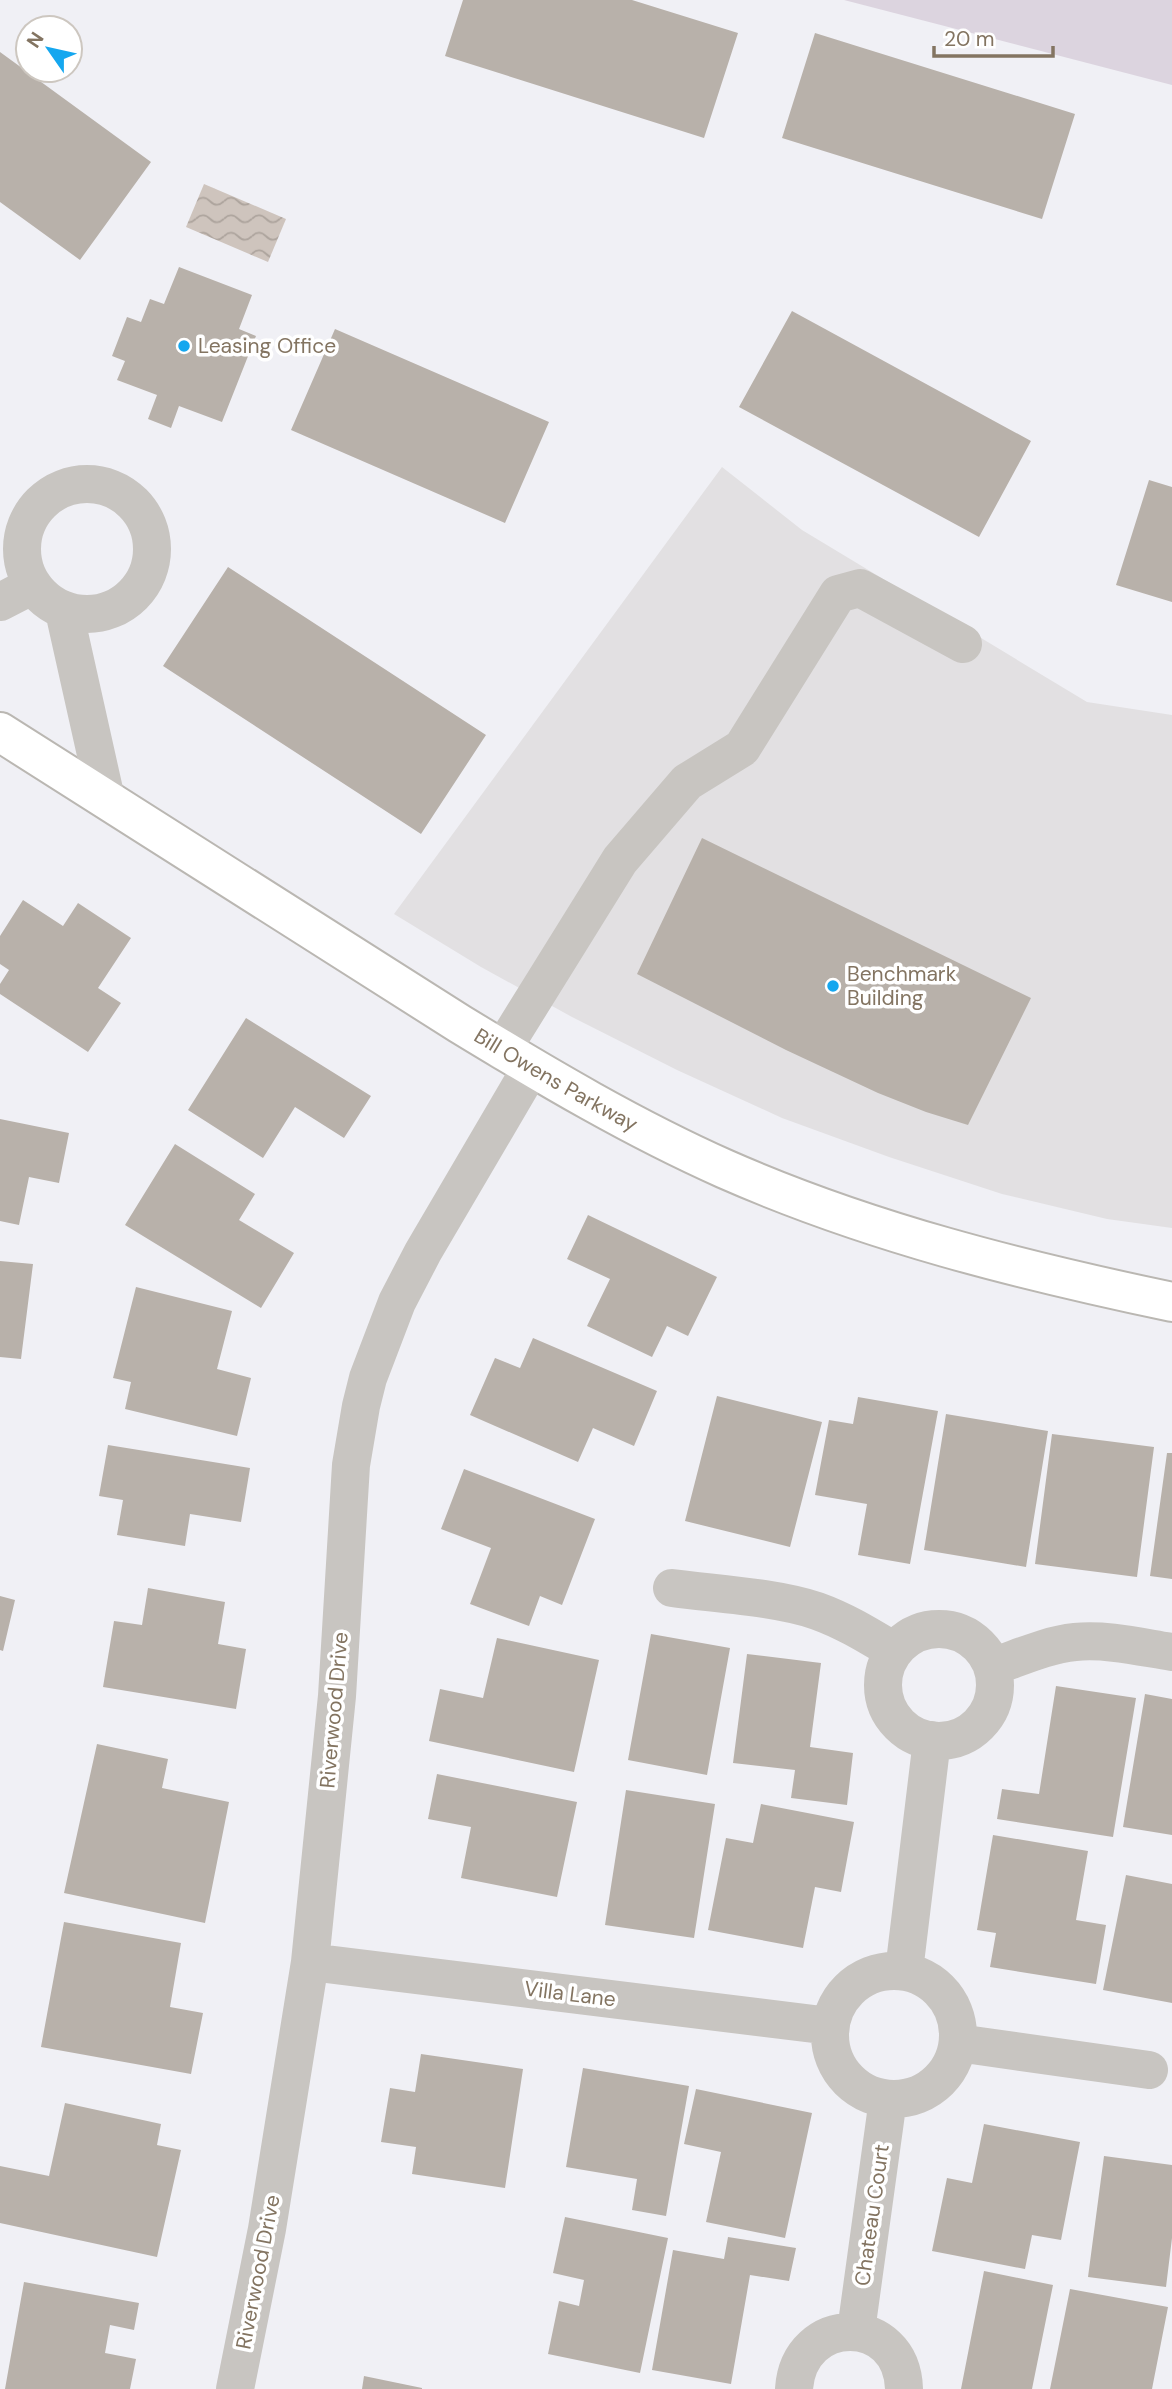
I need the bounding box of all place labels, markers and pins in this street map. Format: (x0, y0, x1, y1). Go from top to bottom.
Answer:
place label: Leasing Office (198, 332, 336, 360)
marker: Leasing Office (176, 338, 192, 354)
place label: Benchmark Building (847, 960, 957, 1012)
marker: Benchmark Building (825, 978, 841, 994)

